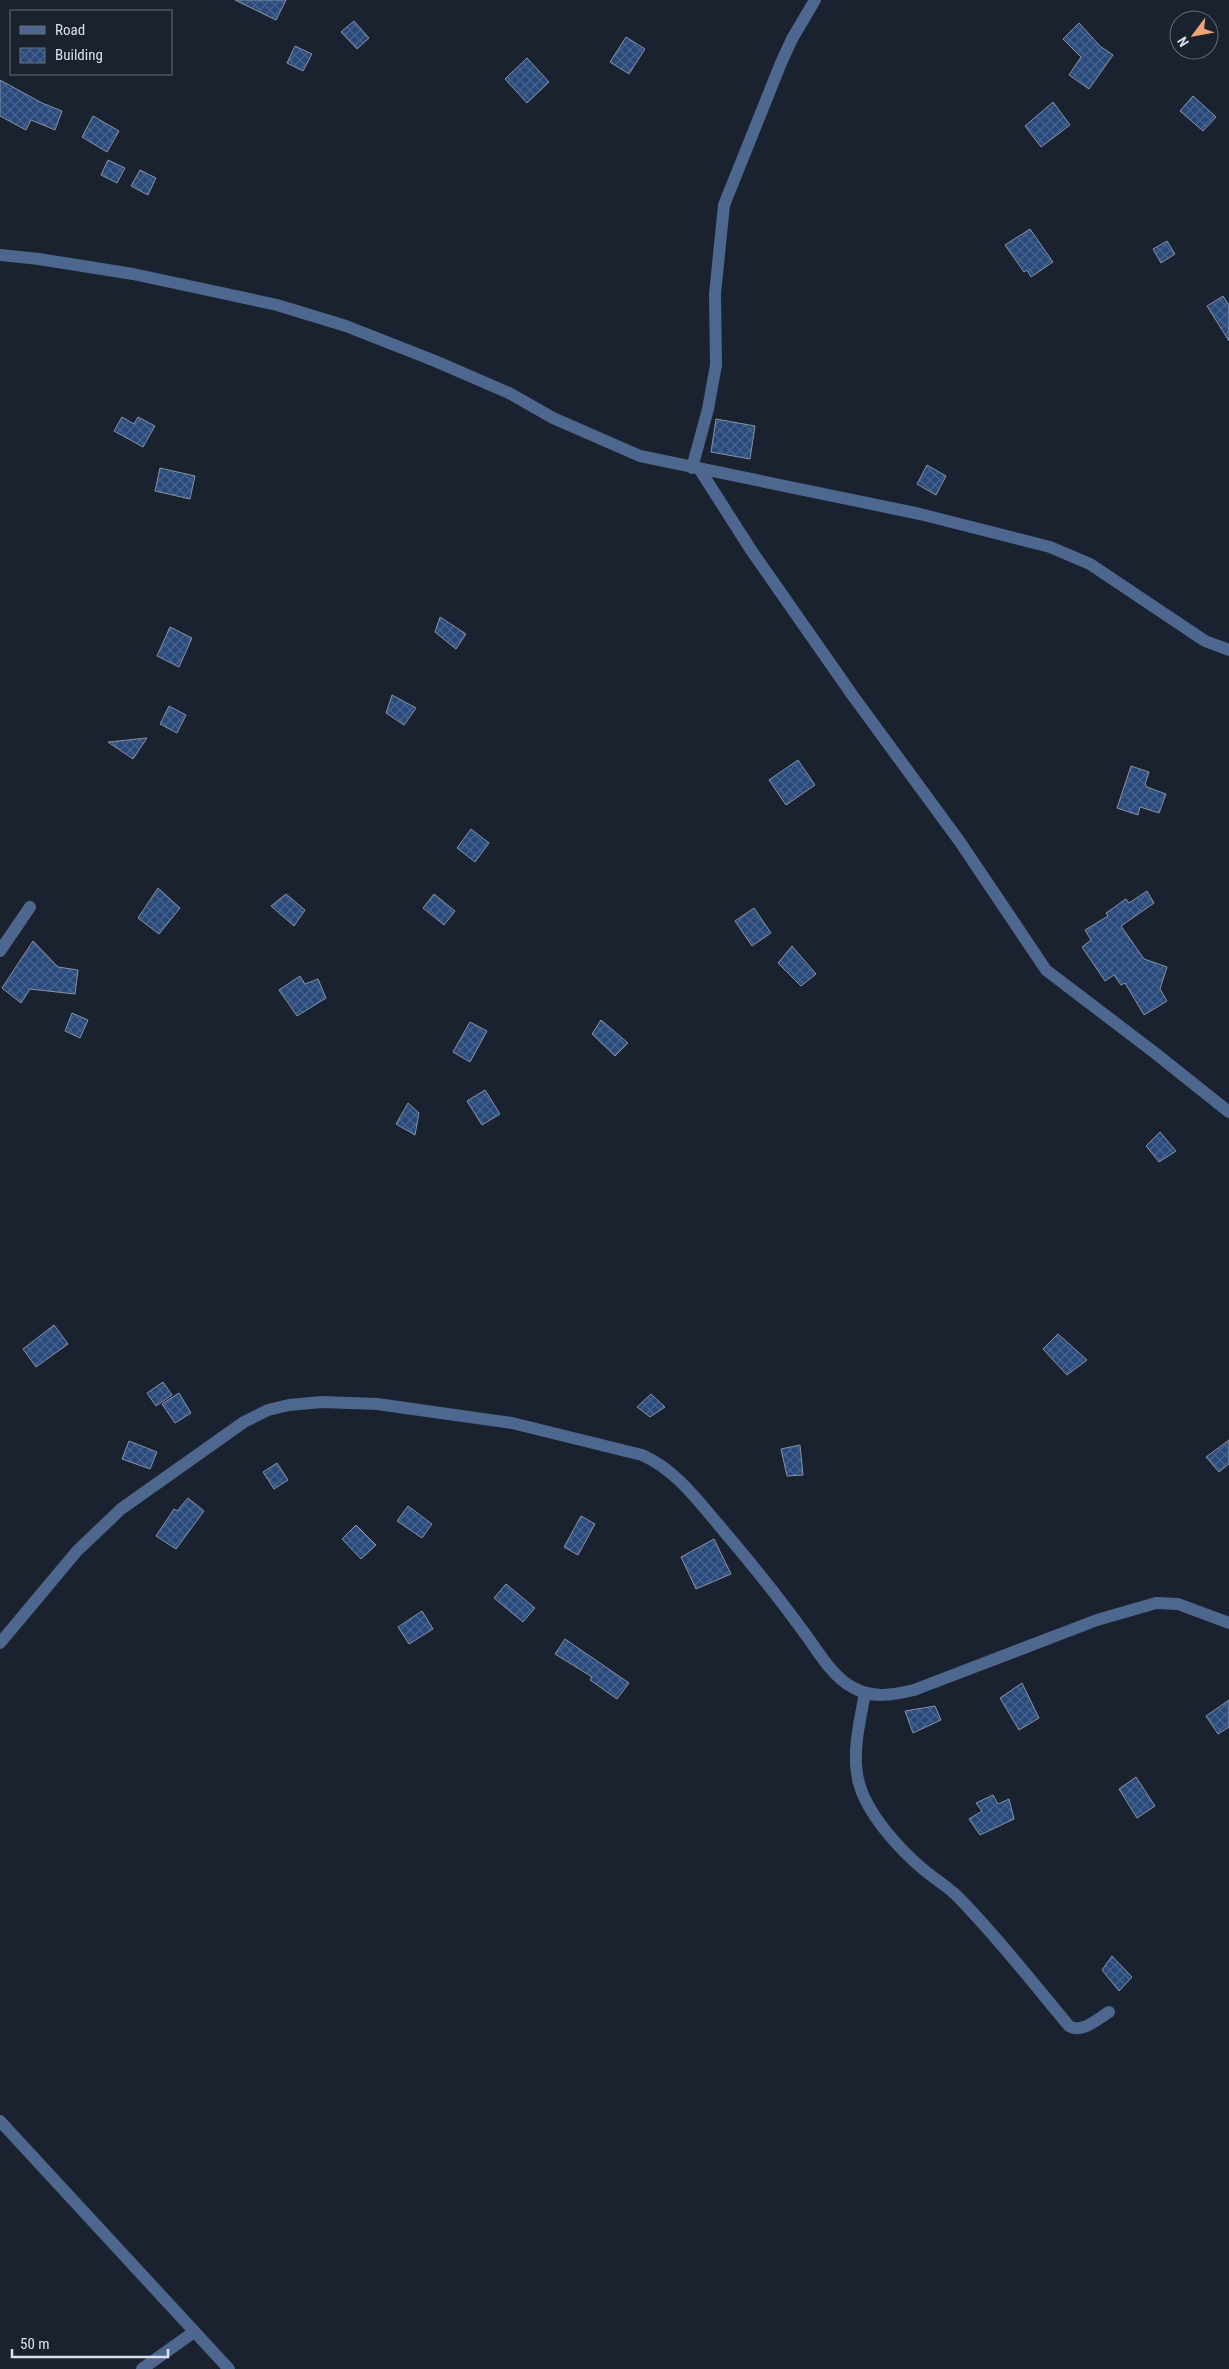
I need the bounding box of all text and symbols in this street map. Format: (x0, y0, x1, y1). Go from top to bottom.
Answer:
legend (10, 10, 172, 75)
north arrow (1169, 10, 1219, 60)
text: Road (55, 21, 85, 39)
text: N (1174, 34, 1192, 50)
text: Building (55, 46, 103, 64)
scale bar (12, 2326, 169, 2358)
text: 50 m (20, 2335, 50, 2353)

